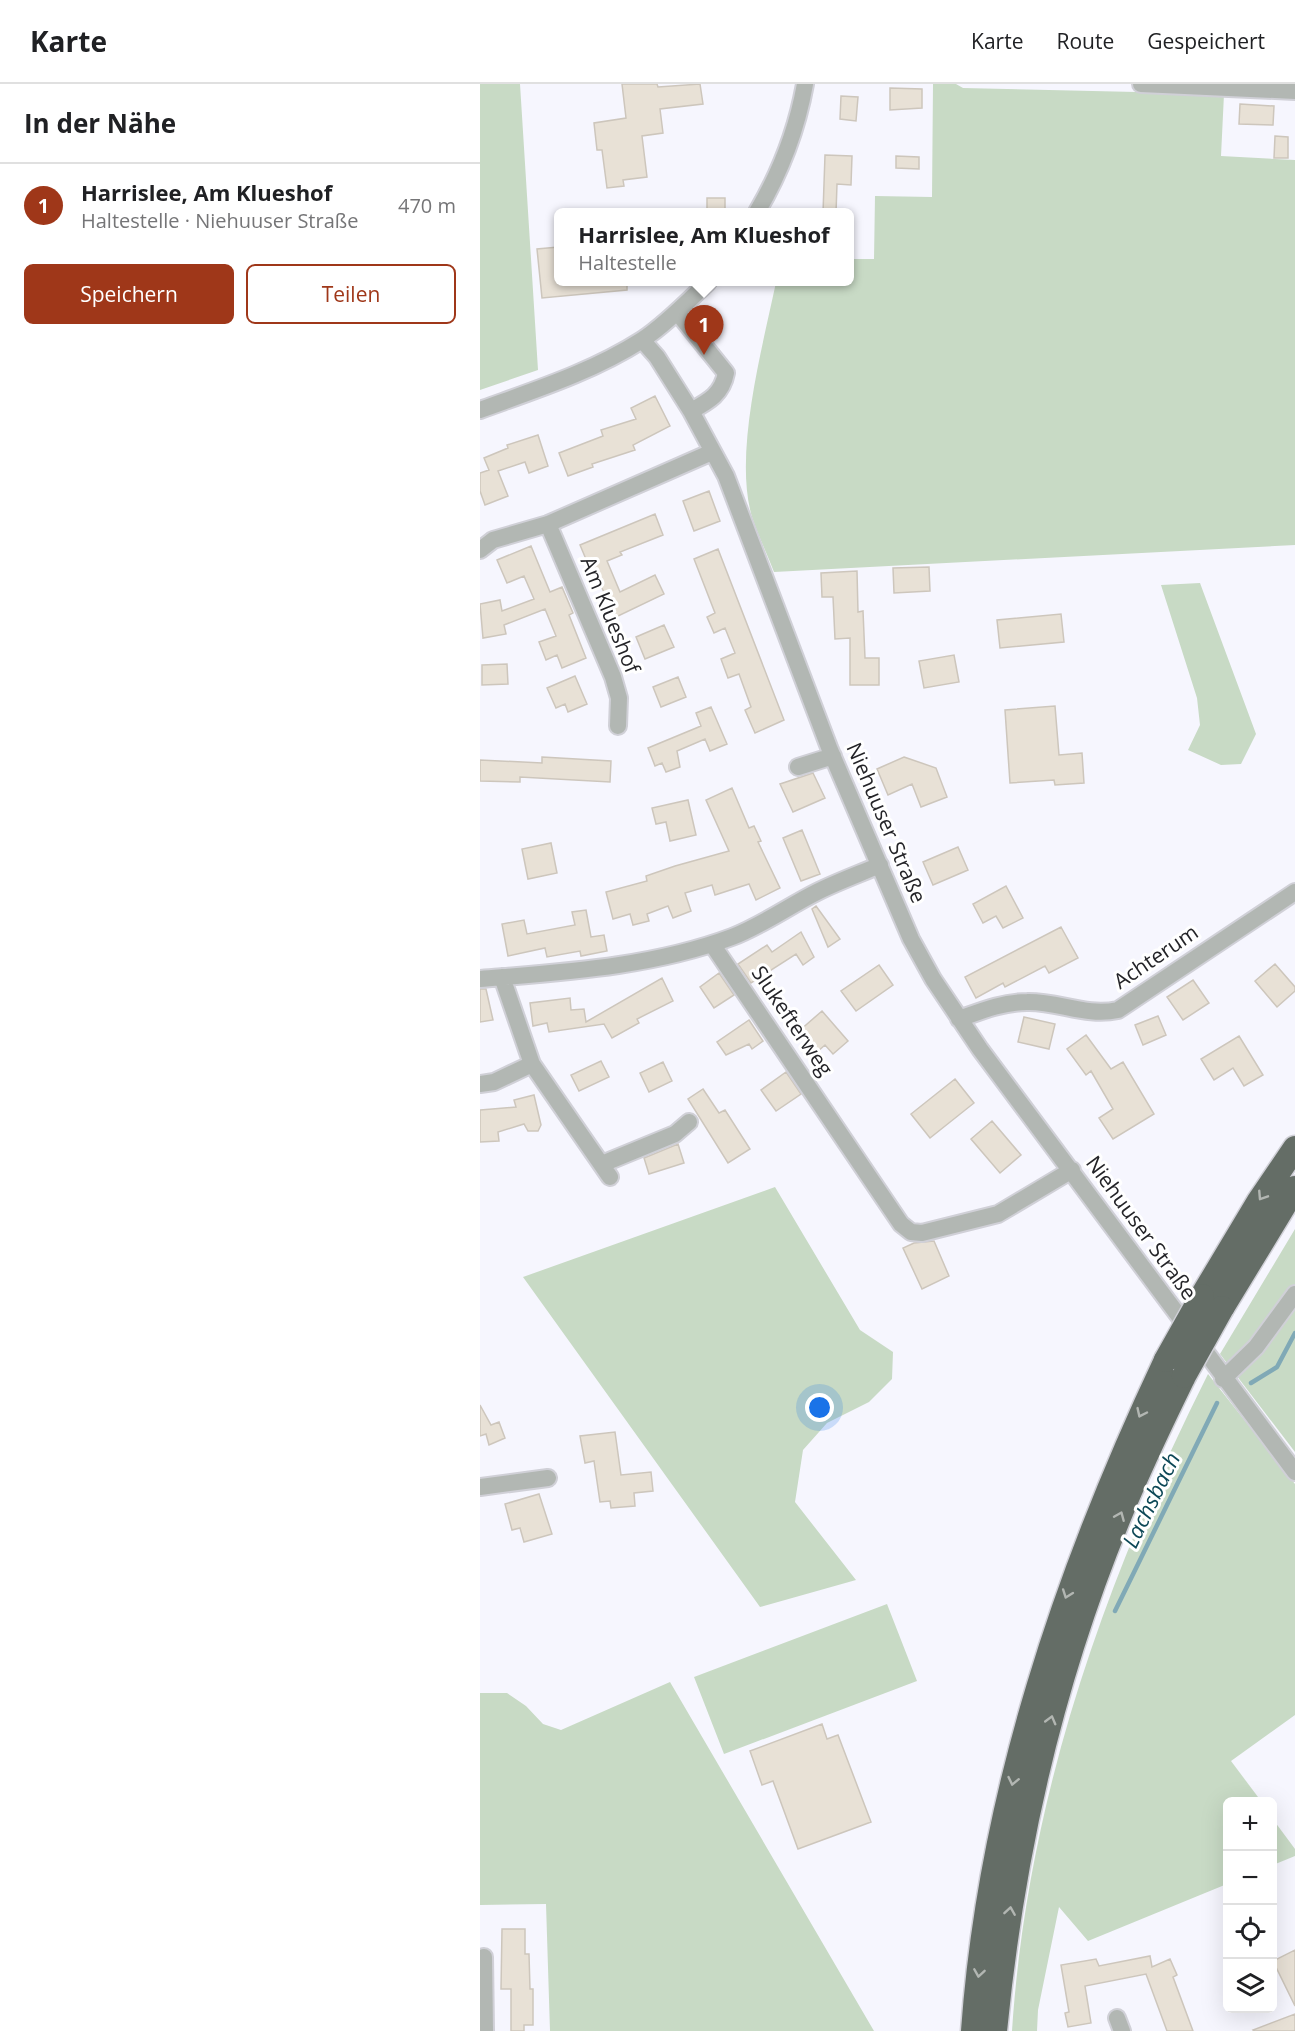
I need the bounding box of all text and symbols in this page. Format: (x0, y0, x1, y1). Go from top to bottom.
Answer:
text: Karte (30, 22, 107, 60)
text: Karte (971, 27, 1023, 55)
text: Route (1056, 27, 1114, 55)
text: Gespeichert (1147, 27, 1265, 55)
text: In der Nähe (24, 105, 176, 141)
text: Harrislee, Am Klueshof (81, 177, 332, 207)
text: 1 (38, 192, 49, 219)
text: 470 m (398, 192, 456, 219)
text: Haltestelle · Niehuuser Straße (81, 207, 358, 234)
popup (554, 208, 854, 286)
text: Harrislee, Am Klueshof (578, 219, 830, 249)
text: Haltestelle (578, 249, 677, 276)
button: Speichern (24, 264, 234, 324)
button: Teilen (246, 264, 456, 324)
pin: 1 (684, 306, 724, 355)
street label: Am Klueshof (575, 552, 648, 679)
street label: Niehuuser Straße (841, 738, 933, 907)
street label: Achterum (1108, 918, 1203, 995)
street label: Slukefterweg (746, 960, 840, 1081)
street label: Niehuuser Straße (1080, 1150, 1204, 1305)
one-way arrow (1259, 1190, 1270, 1201)
your location (805, 1393, 834, 1422)
one-way arrow (1137, 1407, 1149, 1418)
water label: Lachsbach (1114, 1447, 1186, 1552)
one-way arrow (1113, 1511, 1125, 1522)
one-way arrow (1062, 1588, 1075, 1599)
one-way arrow (1044, 1715, 1056, 1726)
one-way arrow (1007, 1776, 1020, 1786)
map controls (1223, 1797, 1277, 2013)
button: + (1223, 1797, 1277, 1851)
button: − (1223, 1851, 1277, 1905)
button: locate (1223, 1905, 1277, 1959)
one-way arrow (1003, 1906, 1016, 1916)
button: layers (1223, 1959, 1277, 2013)
one-way arrow (973, 1968, 985, 1977)

